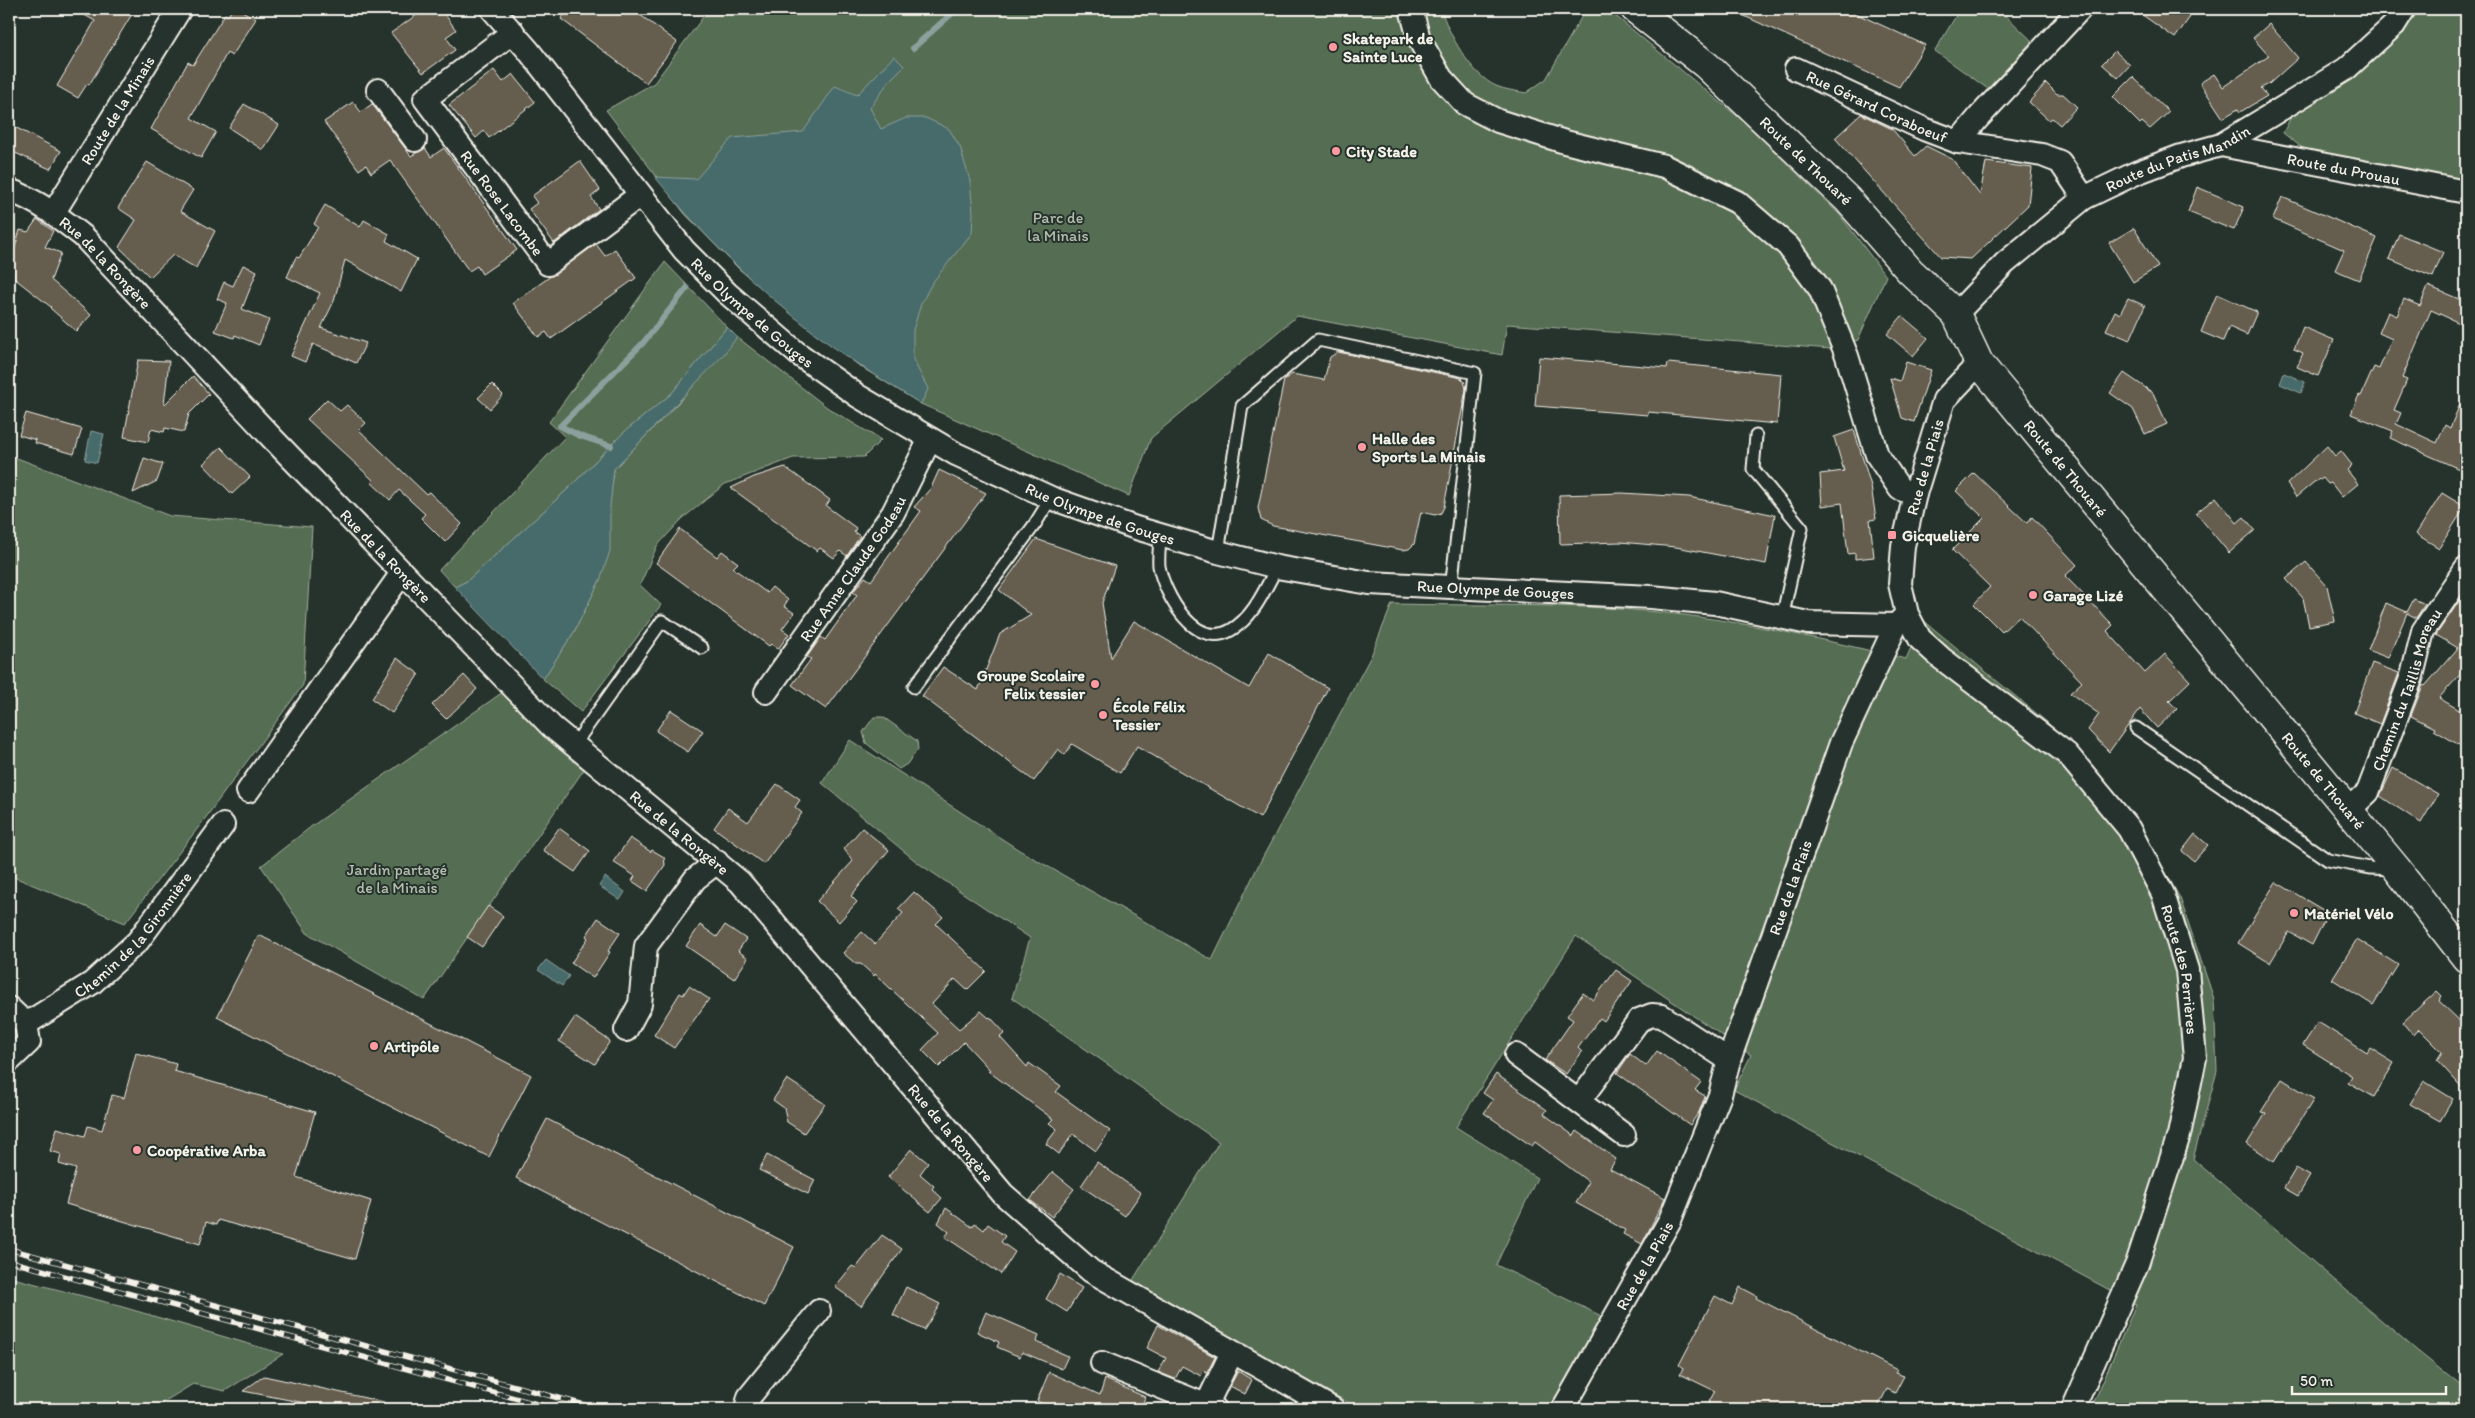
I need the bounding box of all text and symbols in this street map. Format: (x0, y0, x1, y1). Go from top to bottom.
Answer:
place label: Skatepark de Sainte Luce (1343, 29, 1434, 66)
marker: Skatepark de Sainte Luce (1327, 41, 1339, 53)
street label: Route de la Minais (76, 52, 158, 168)
street label: Rue Gérard Coraboeuf (1803, 66, 1951, 147)
street label: Route de Thouaré (1756, 112, 1857, 209)
street label: Route du Patis Mandin (2102, 120, 2253, 196)
place label: City Stade (1346, 142, 1417, 162)
marker: City Stade (1330, 145, 1342, 157)
street label: Rue Rose Lacombe (457, 146, 548, 259)
street label: Route du Prouau (2286, 148, 2402, 189)
park label: Parc de la Minais (1027, 208, 1089, 245)
street label: Rue de la Rongère (56, 212, 156, 313)
street label: Rue Olympe de Gouges (687, 253, 818, 371)
street label: Route de Thouaré (2020, 416, 2112, 521)
street label: Rue de la Piais (1902, 417, 1948, 517)
place label: Halle des Sports La Minais (1372, 429, 1486, 467)
marker: Halle des Sports La Minais (1356, 441, 1368, 453)
street label: Rue Olympe de Gouges (1022, 478, 1177, 548)
street label: Rue Anne Claude Godeau (795, 492, 910, 645)
street label: Rue de la Rongère (336, 505, 436, 607)
place label: Gicquelière (1902, 526, 1980, 546)
marker: Gicquelière (1886, 529, 1898, 541)
street label: Rue Olympe de Gouges (1417, 576, 1575, 603)
place label: Garage Lizé (2043, 586, 2124, 606)
marker: Garage Lizé (2027, 589, 2039, 601)
street label: Chemin du Taillis Moreau (2367, 604, 2446, 774)
place label: Groupe Scolaire Felix tessier (977, 666, 1086, 703)
marker: Groupe Scolaire Felix tessier (1089, 678, 1101, 690)
place label: École Félix Tessier (1112, 697, 1186, 734)
marker: École Félix Tessier (1097, 709, 1109, 721)
street label: Route de Thouaré (2278, 728, 2369, 833)
street label: Rue de la Rongère (626, 786, 733, 879)
street label: Rue de la Piais (1764, 837, 1815, 937)
park label: Jardin partagé de la Minais (347, 860, 447, 897)
street label: Chemin de la Gironnière (70, 868, 195, 1001)
street label: Route des Perrières (2157, 902, 2202, 1035)
place label: Matériel Vélo (2304, 904, 2394, 923)
marker: Matériel Vélo (2288, 907, 2300, 919)
place label: Artipôle (383, 1037, 440, 1057)
marker: Artipôle (368, 1040, 380, 1052)
street label: Rue de la Rongère (904, 1080, 998, 1186)
place label: Coopérative Arba (147, 1141, 266, 1161)
marker: Coopérative Arba (131, 1144, 143, 1156)
street label: Rue de la Piais (1612, 1218, 1677, 1313)
scale bar (2292, 1363, 2446, 1395)
text: 50 m (2300, 1372, 2333, 1390)

